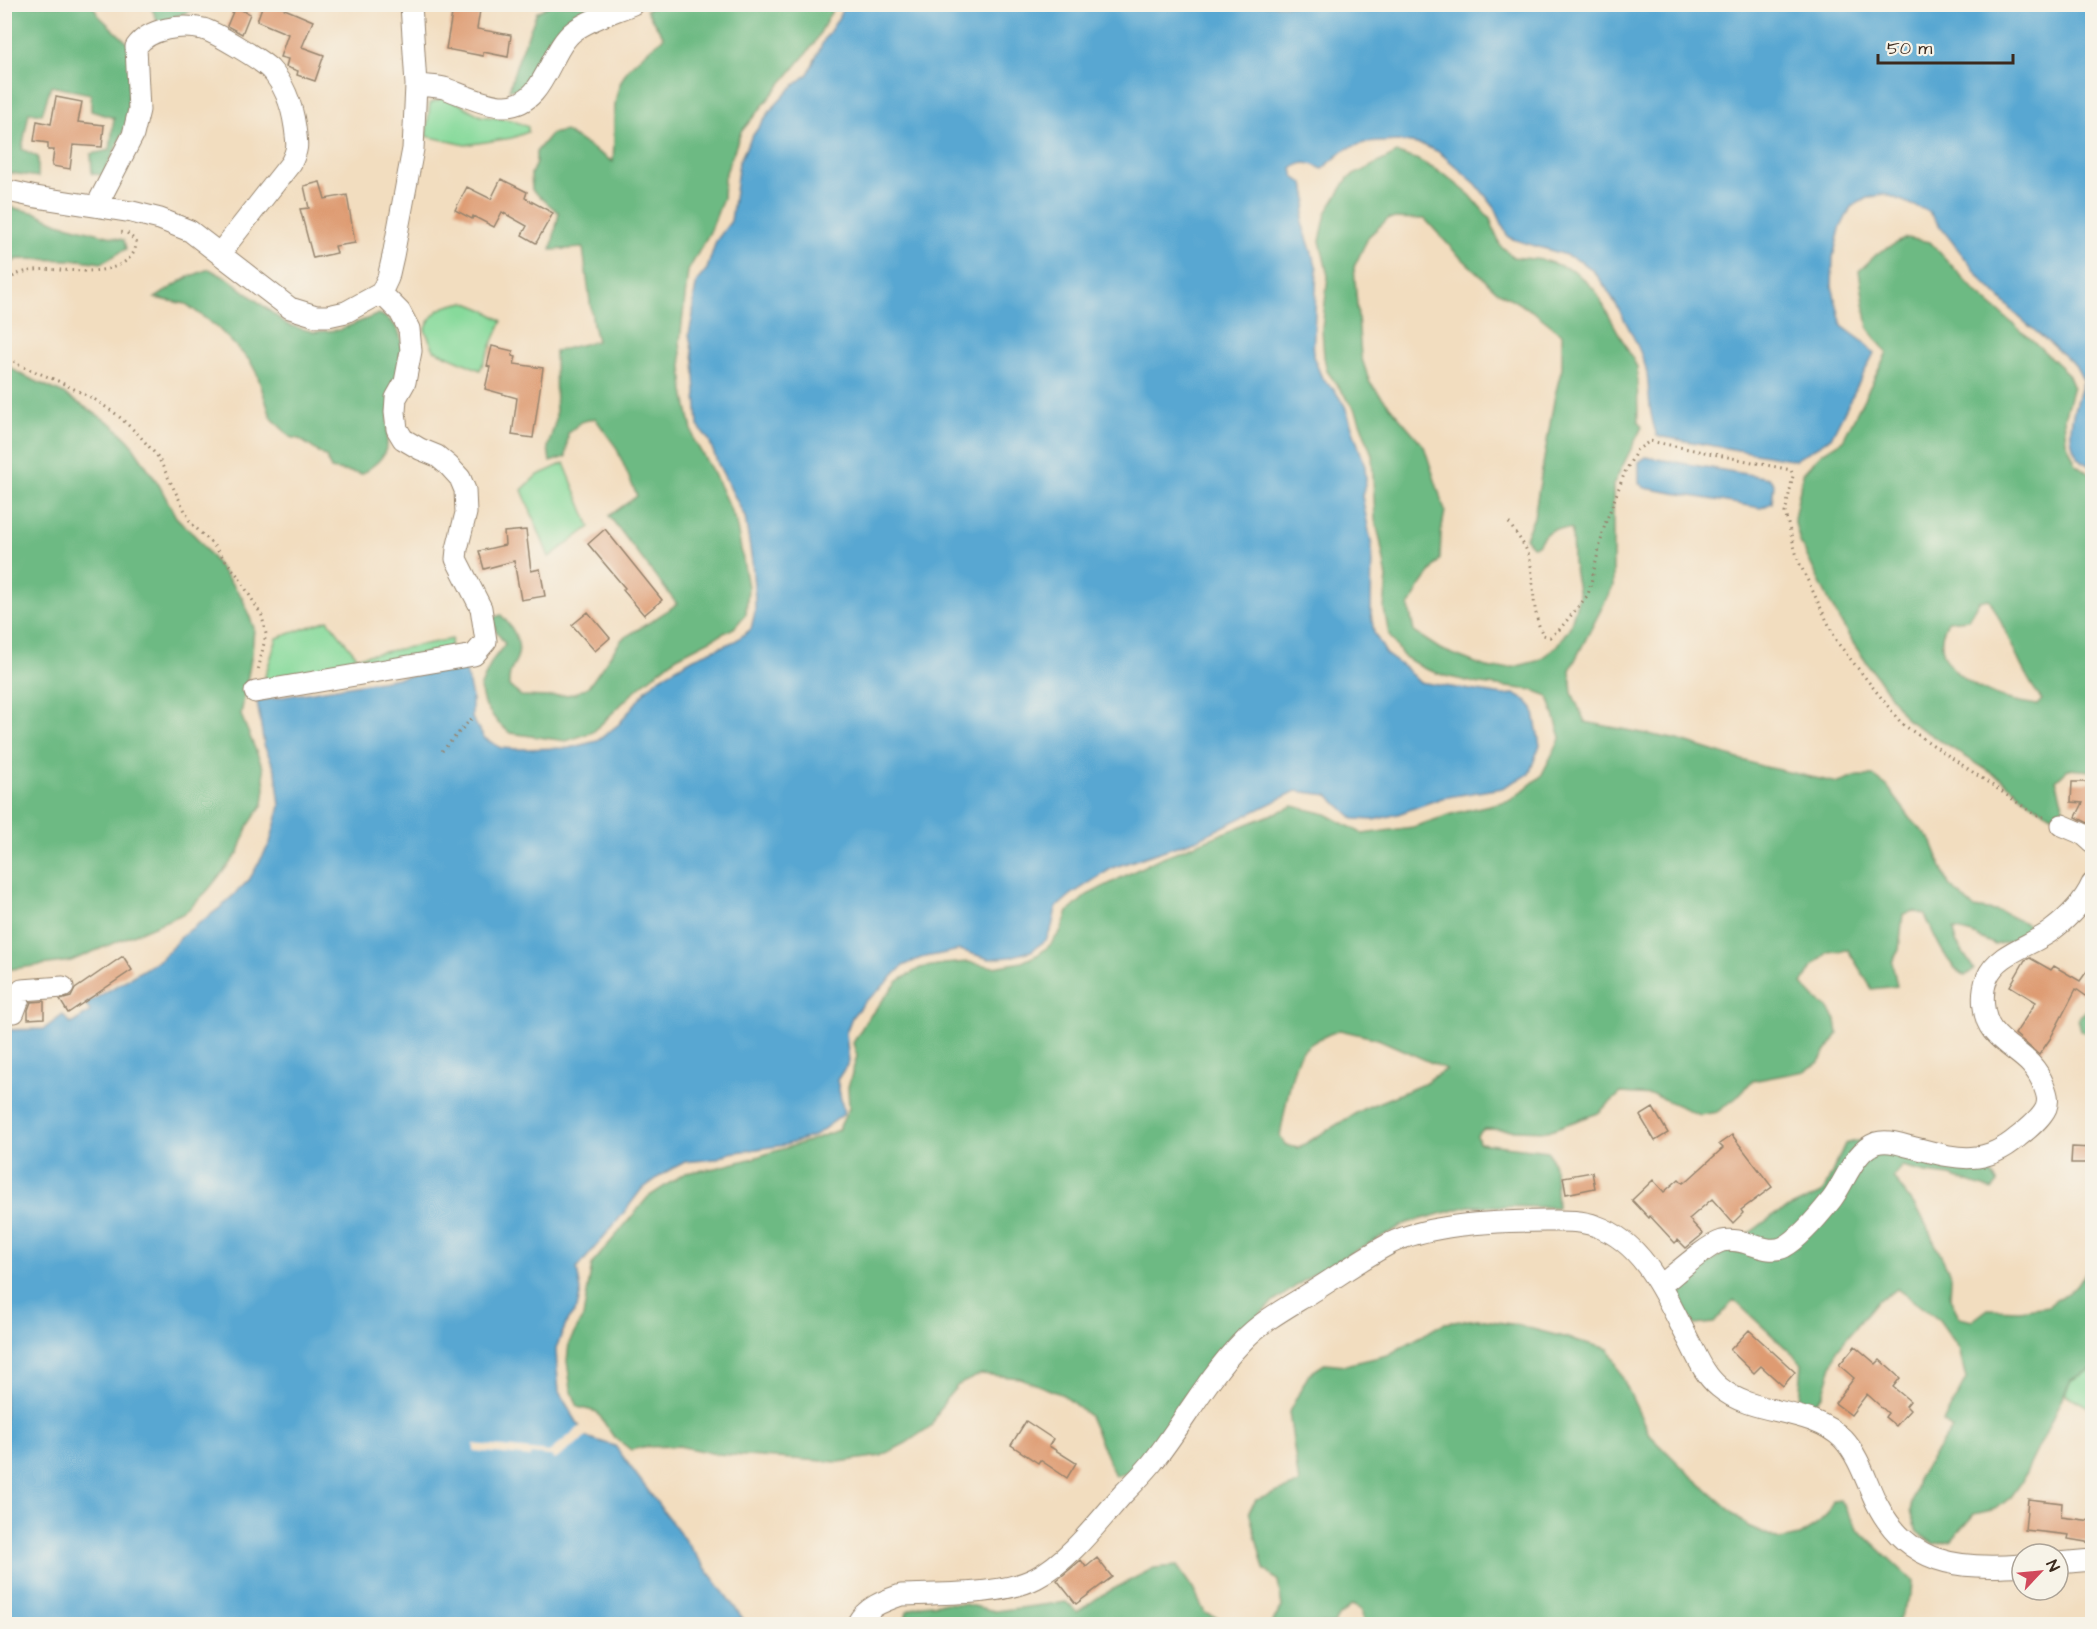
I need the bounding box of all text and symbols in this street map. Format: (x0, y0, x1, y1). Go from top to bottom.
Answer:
scale bar (1878, 27, 2013, 65)
text: 50 m (1887, 36, 1932, 61)
north arrow (2010, 1542, 2070, 1602)
text: N (2040, 1557, 2065, 1575)

